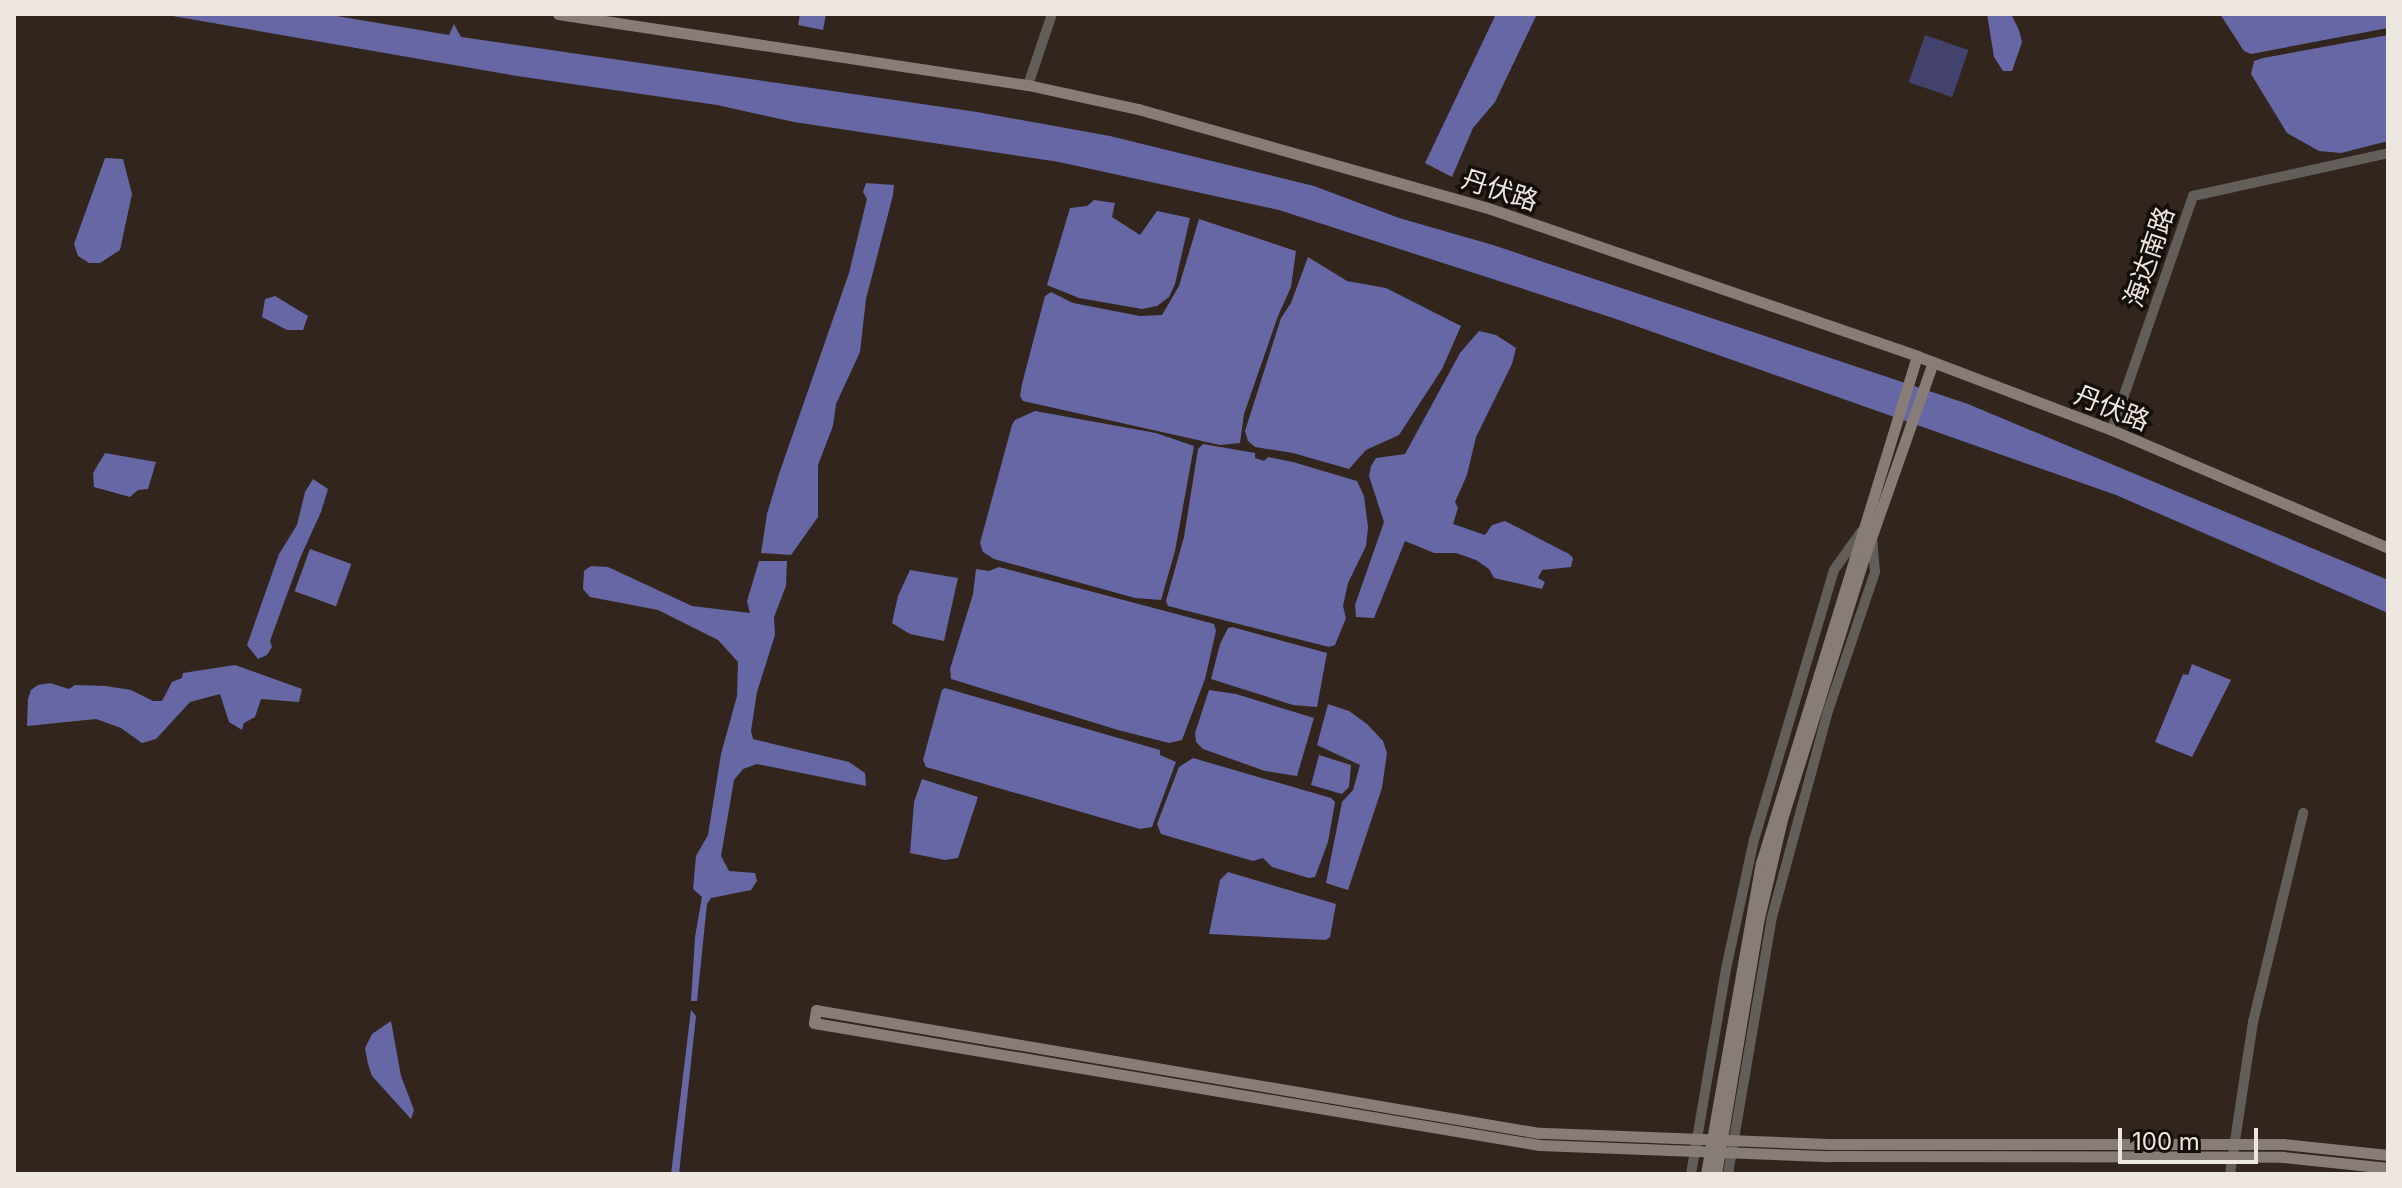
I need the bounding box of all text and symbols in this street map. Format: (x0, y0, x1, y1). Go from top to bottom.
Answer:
street label: 丹伏路 (1458, 163, 1542, 217)
street label: 海达南路 (2117, 203, 2181, 311)
street label: 丹伏路 (2070, 379, 2154, 437)
scale bar (2122, 1112, 2262, 1162)
text: 100 m (2132, 1127, 2200, 1156)

